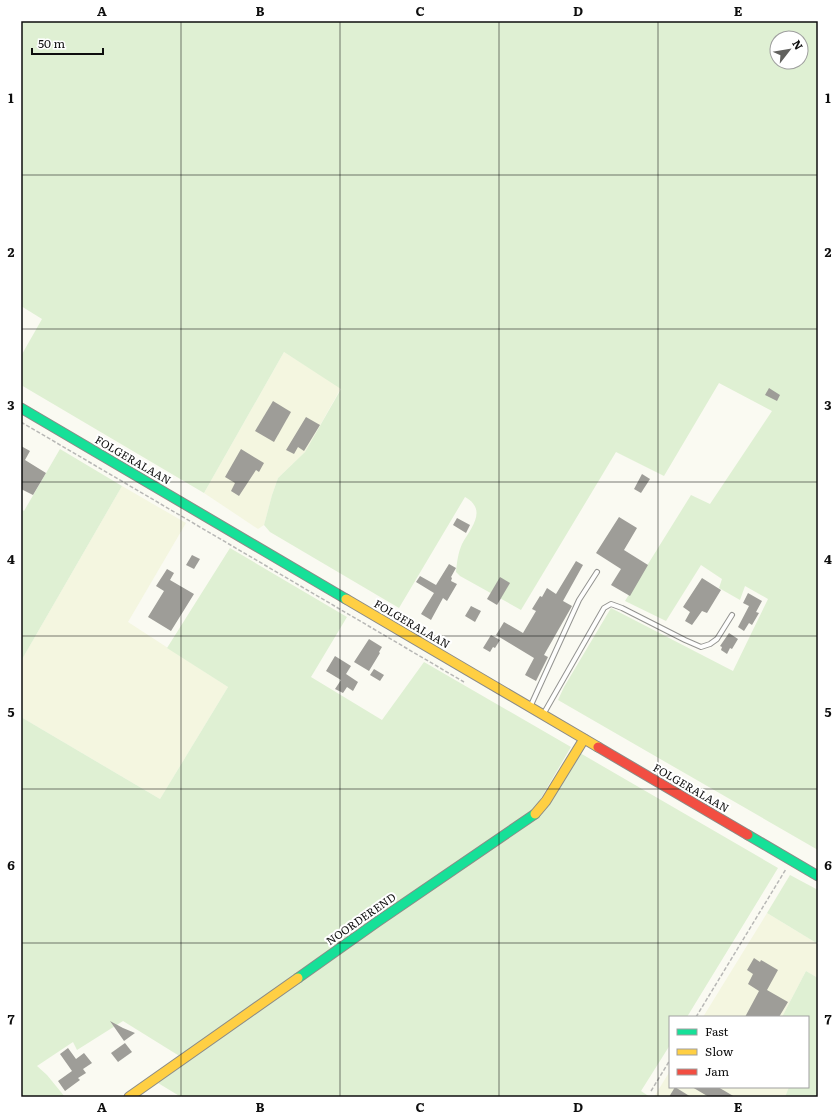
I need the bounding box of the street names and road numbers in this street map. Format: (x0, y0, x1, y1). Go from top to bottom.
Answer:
street label: FOLGERALAAN (92, 431, 175, 487)
street label: FOLGERALAAN (371, 595, 454, 651)
street label: FOLGERALAAN (650, 759, 733, 815)
street label: NOORDEREND (322, 888, 399, 948)

